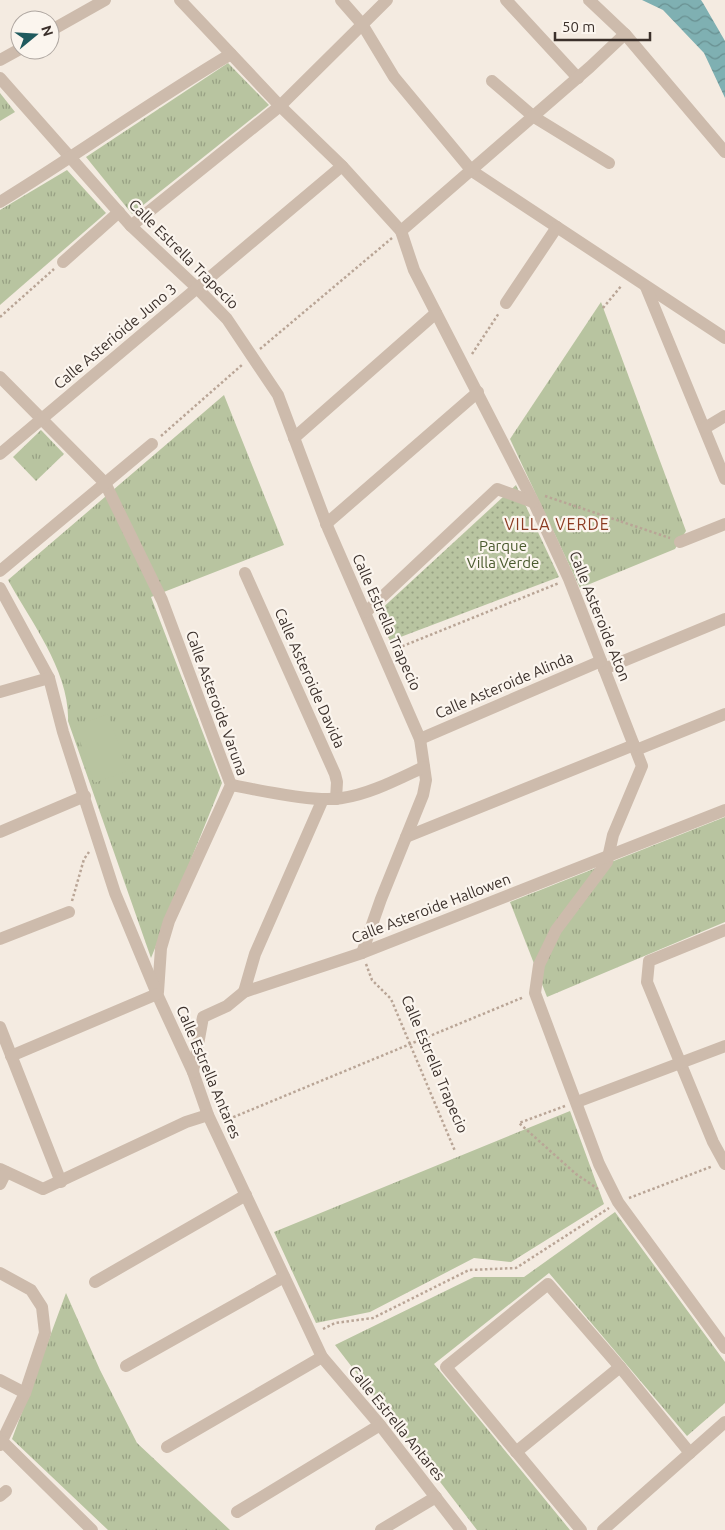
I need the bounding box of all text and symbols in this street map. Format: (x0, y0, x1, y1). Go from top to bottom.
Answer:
north arrow (10, 10, 60, 60)
scale bar (555, 10, 650, 42)
text: 50 m (562, 18, 595, 35)
text: N (38, 24, 57, 38)
street label: Calle Estrella Trapecio (126, 196, 242, 312)
street label: Calle Asterioide Juno 3 (50, 280, 180, 392)
district label: VILLA VERDE (504, 515, 610, 533)
park label: Parque Villa Verde (467, 537, 539, 571)
street label: Calle Asteroide Aton (566, 549, 634, 683)
street label: Calle Estrella Trapecio (349, 551, 425, 693)
street label: Calle Asteroide Davida (271, 605, 349, 751)
street label: Calle Asteroide Varuna (183, 628, 251, 778)
street label: Calle Asteroide Alinda (433, 648, 575, 722)
street label: Calle Asteroide Hallowen (349, 870, 513, 946)
street label: Calle Estrella Trapecio (398, 993, 472, 1135)
street label: Calle Estrella Antares (173, 1003, 245, 1141)
street label: Calle Estrella Antares (346, 1362, 448, 1484)

